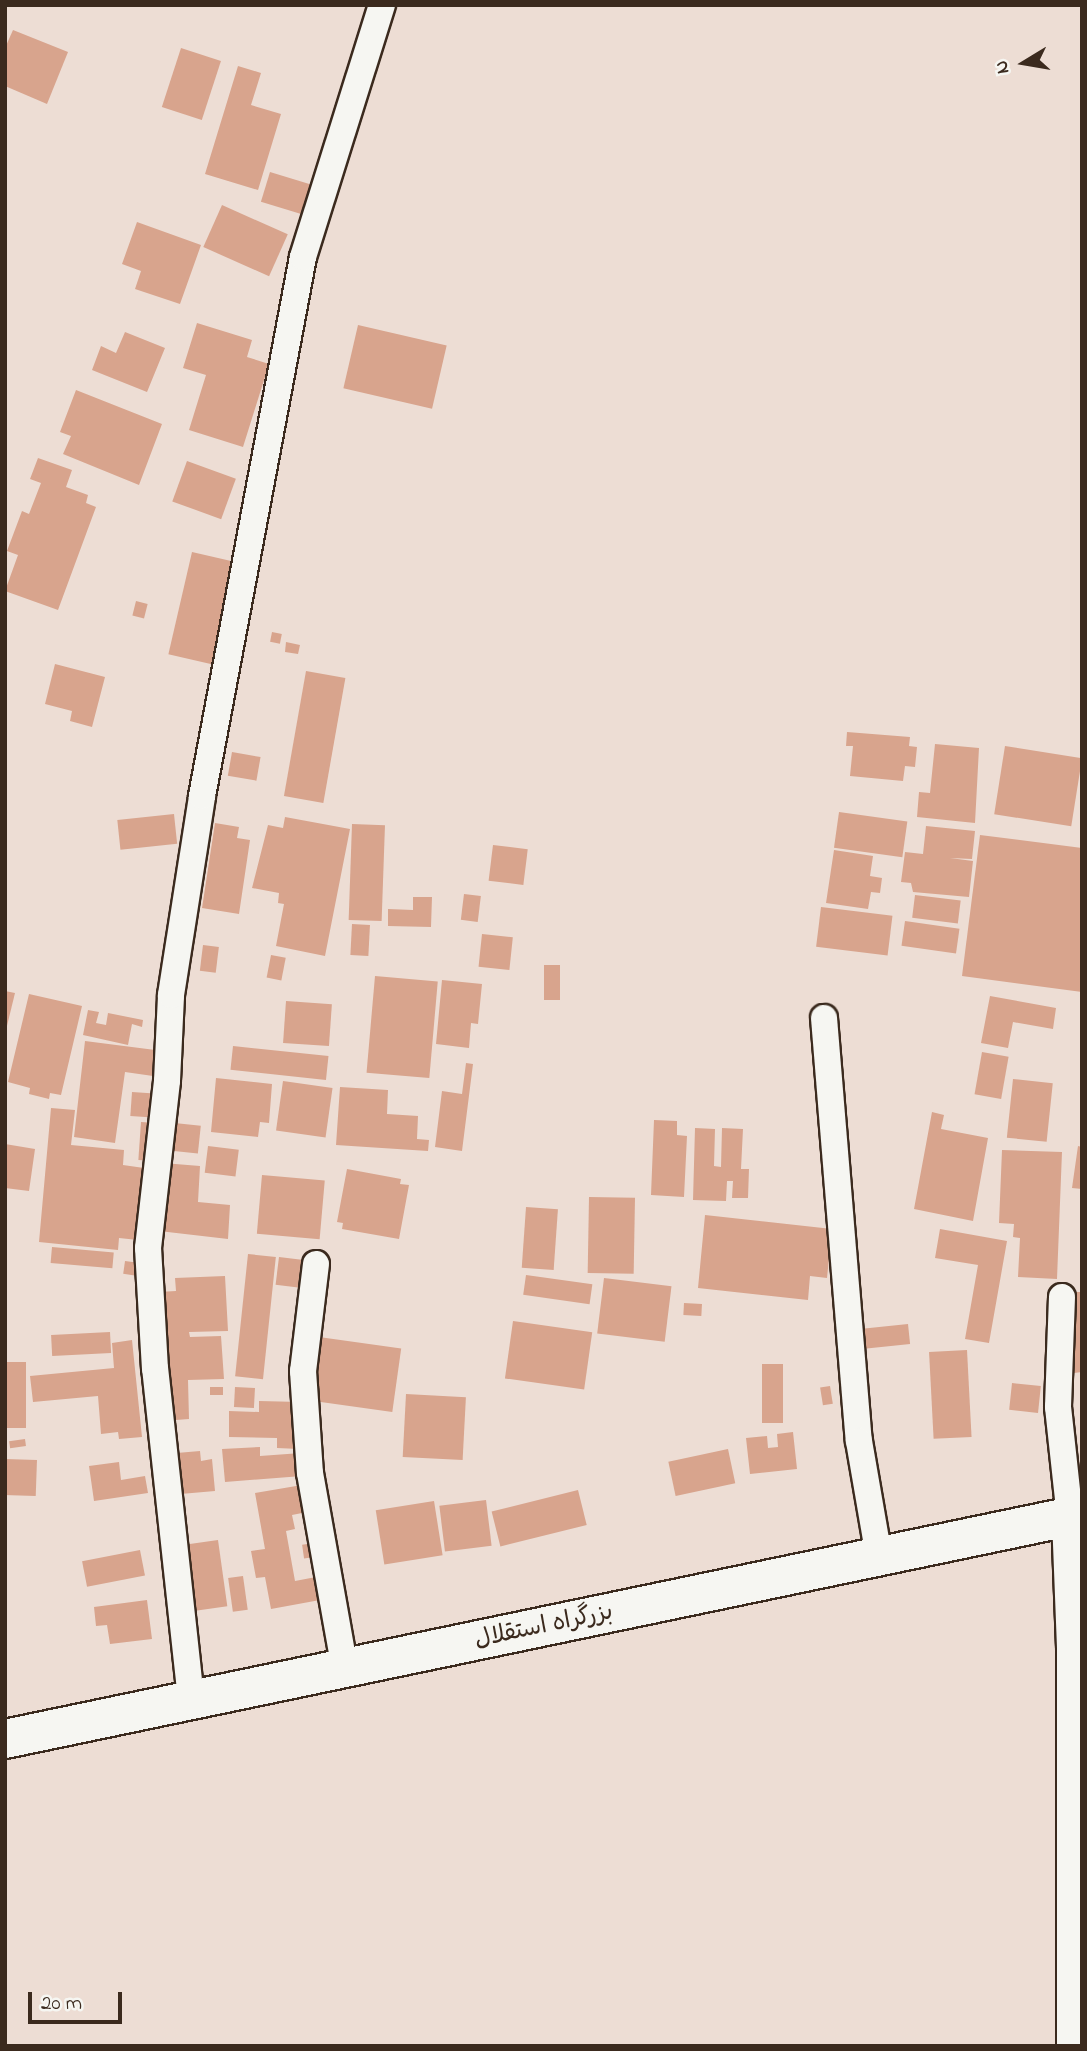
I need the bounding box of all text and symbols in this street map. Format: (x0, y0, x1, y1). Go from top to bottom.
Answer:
north arrow (989, 28, 1059, 98)
text: N (988, 58, 1017, 76)
street label: بزرگراه استقلال (472, 1598, 616, 1656)
scale bar (32, 1978, 126, 2022)
text: 20 m (41, 1989, 82, 2019)

